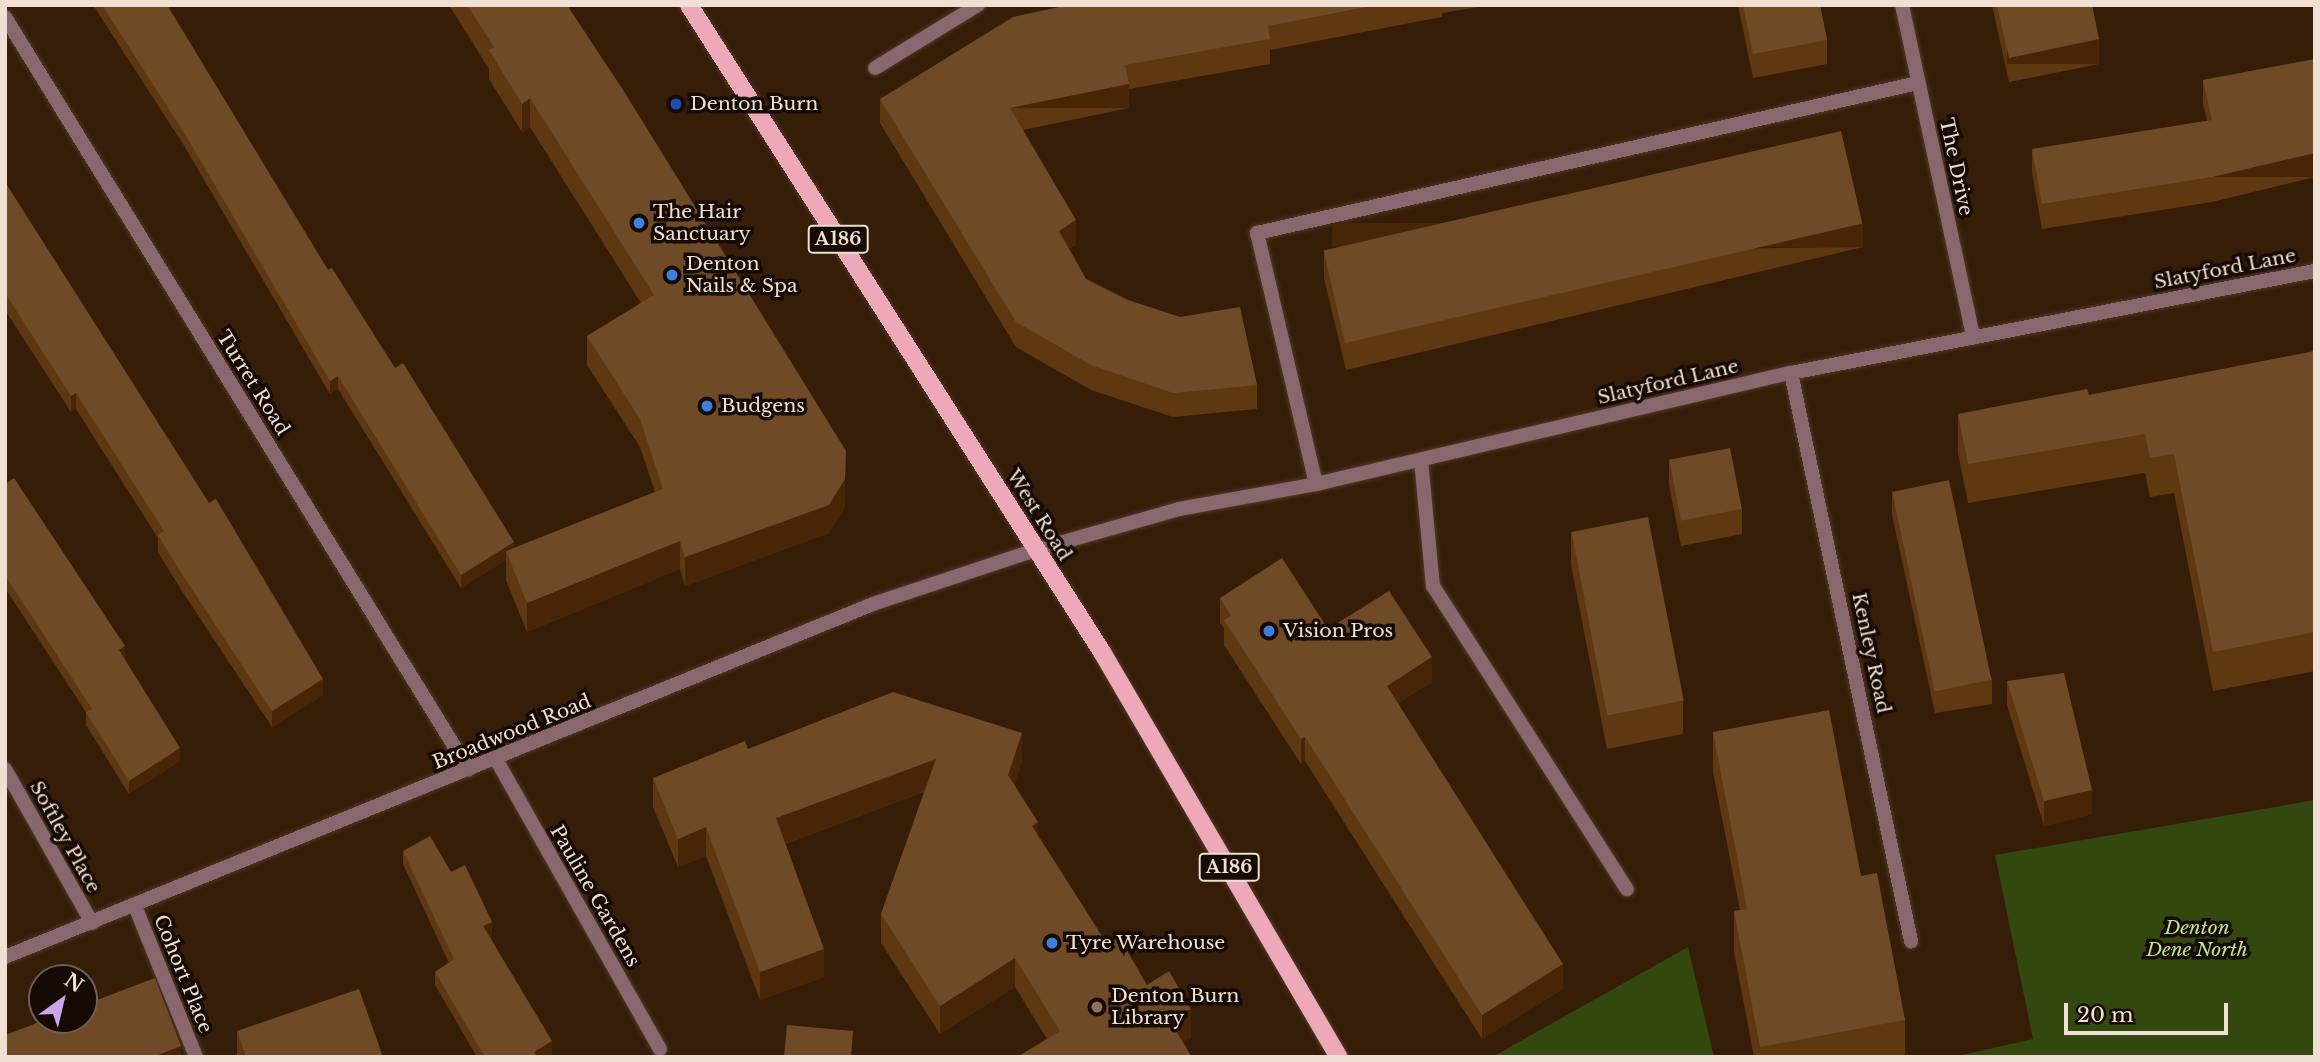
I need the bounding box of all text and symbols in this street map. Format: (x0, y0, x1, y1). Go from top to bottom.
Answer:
place label: Denton Burn (690, 93, 818, 115)
marker: Denton Burn (668, 96, 684, 112)
street label: The Drive (1935, 116, 1977, 218)
place label: The Hair Sanctuary (653, 201, 751, 245)
marker: The Hair Sanctuary (631, 215, 647, 231)
road number: A186 (806, 225, 870, 254)
street label: Slatyford Lane (2152, 244, 2298, 294)
place label: Denton Nails & Spa (686, 253, 797, 297)
marker: Denton Nails & Spa (664, 267, 680, 283)
street label: Turret Road (212, 327, 294, 439)
street label: Slatyford Lane (1595, 355, 1741, 409)
place label: Budgens (721, 395, 805, 417)
marker: Budgens (699, 398, 715, 414)
street label: West Road (1002, 465, 1076, 565)
street label: Kenley Road (1847, 590, 1895, 716)
place label: Vision Pros (1283, 620, 1393, 642)
marker: Vision Pros (1261, 623, 1277, 639)
street label: Broadwood Road (430, 690, 594, 774)
street label: Softley Place (25, 777, 105, 897)
street label: Pauline Gardens (545, 821, 645, 971)
road number: A186 (1198, 852, 1260, 882)
street label: Cohort Place (149, 911, 217, 1037)
park label: Denton Dene North (2146, 917, 2248, 961)
place label: Tyre Warehouse (1066, 932, 1226, 954)
marker: Tyre Warehouse (1044, 935, 1060, 951)
north arrow (28, 964, 98, 1034)
text: N (60, 968, 88, 997)
place label: Denton Burn Library (1111, 985, 1239, 1029)
scale bar (2068, 988, 2232, 1032)
marker: Denton Burn Library (1089, 999, 1105, 1015)
text: 20 m (2077, 1002, 2134, 1028)

